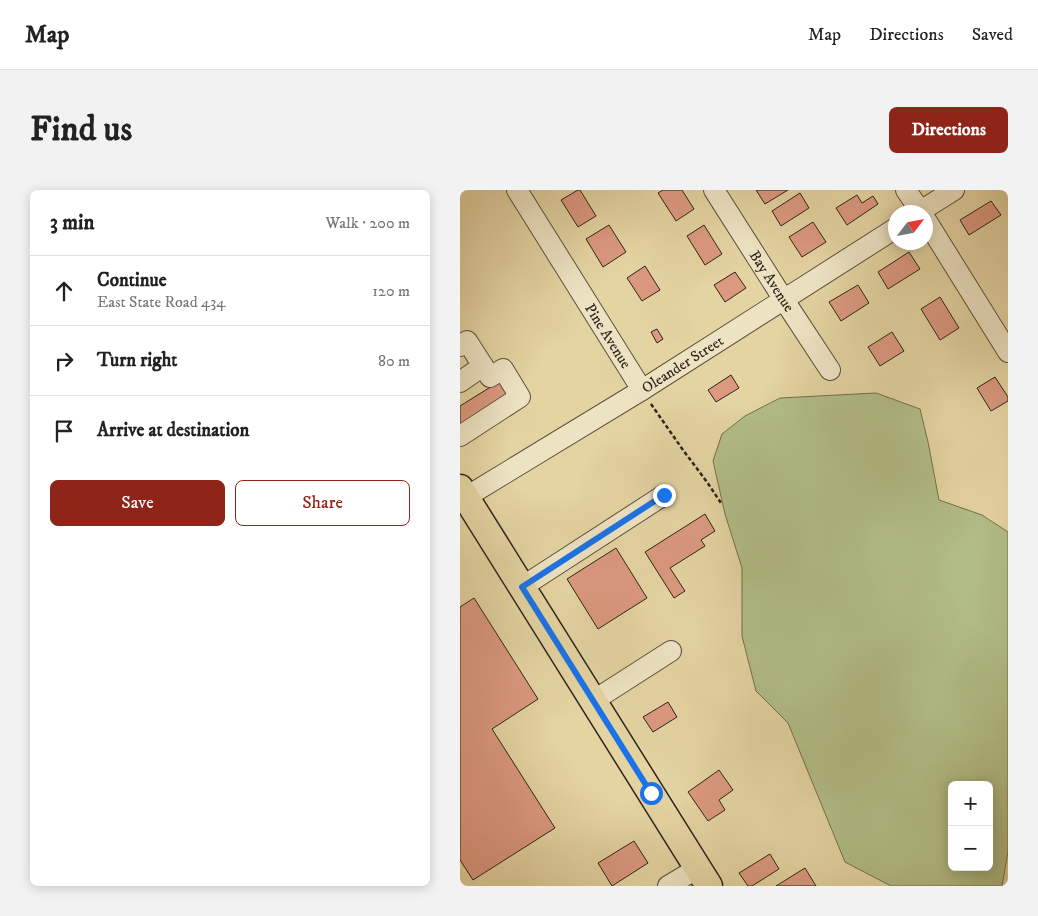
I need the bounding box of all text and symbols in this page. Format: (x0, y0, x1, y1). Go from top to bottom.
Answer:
text: Map (25, 20, 69, 50)
text: Map (808, 24, 841, 46)
text: Directions (869, 24, 944, 46)
text: Saved (972, 24, 1013, 46)
button: Directions (889, 107, 1008, 153)
text: Find us (30, 108, 132, 152)
north arrow (888, 205, 933, 250)
text: 3 min (50, 210, 95, 236)
text: Walk · 200 m (326, 213, 410, 233)
street label: Bay Avenue (745, 247, 799, 316)
text: Continue (97, 269, 167, 292)
icon: ahead (50, 277, 78, 305)
text: 120 m (372, 281, 410, 301)
text: East State Road 434 (97, 292, 225, 312)
street label: Pine Avenue (581, 300, 636, 372)
street label: Oleander Street (638, 331, 727, 397)
icon: right (50, 347, 78, 375)
text: Turn right (97, 349, 177, 372)
text: 80 m (378, 351, 410, 371)
icon: arrive (50, 417, 78, 445)
text: Arrive at destination (97, 419, 249, 442)
button: Save (50, 480, 225, 526)
button: Share (235, 480, 410, 526)
route end (653, 484, 676, 507)
map controls (948, 781, 993, 871)
button: + (948, 781, 993, 826)
route start (640, 782, 663, 805)
button: − (948, 826, 993, 871)

